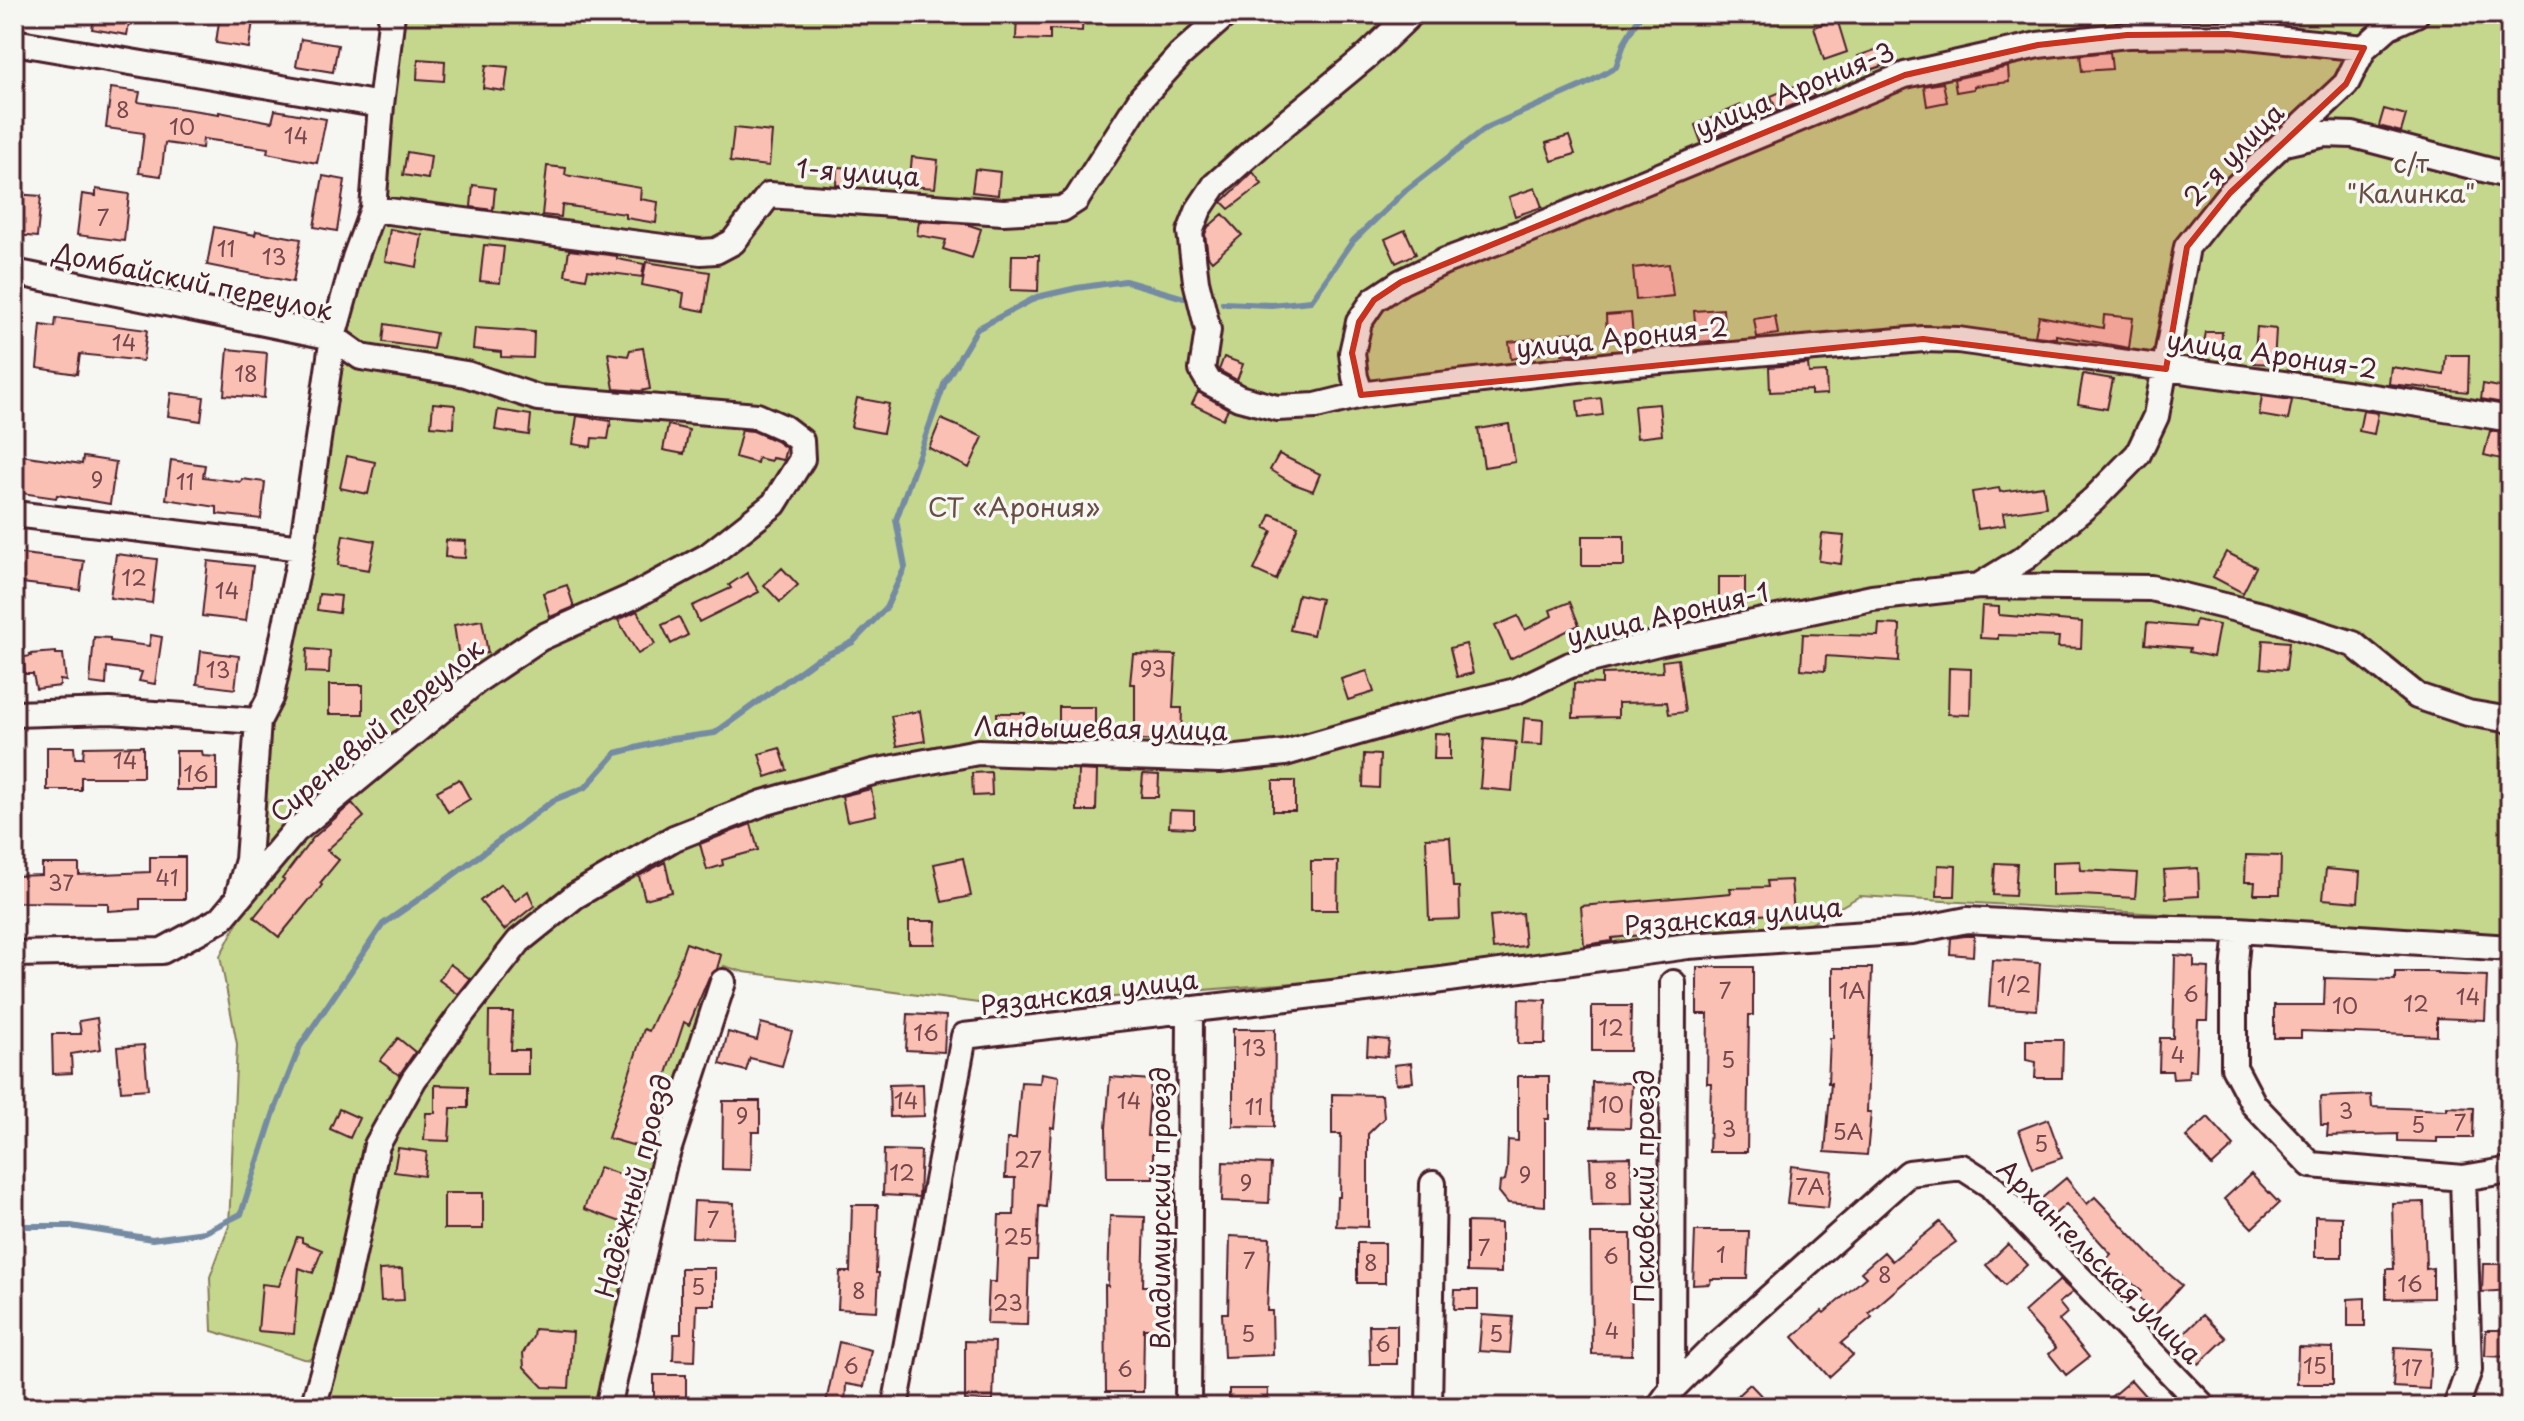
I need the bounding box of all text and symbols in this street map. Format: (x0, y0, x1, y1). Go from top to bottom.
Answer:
street label: улица Арония-3 (1689, 31, 1900, 146)
house number: 8 (116, 92, 130, 125)
street label: 2-я улица (2174, 93, 2293, 214)
house number: 10 (169, 109, 195, 142)
house number: 14 (284, 118, 308, 151)
park label: с/т "Калинка" (2346, 143, 2476, 212)
street label: 1-я улица (795, 148, 922, 195)
house number: 7 (97, 200, 109, 233)
house number: 11 (217, 231, 235, 264)
street label: Домбайский переулок (49, 232, 337, 329)
house number: 13 (262, 239, 286, 272)
street label: улица Арония-2 (1514, 306, 1730, 367)
street label: улица Арония-2 (2164, 319, 2380, 388)
house number: 14 (112, 325, 136, 358)
house number: 18 (234, 356, 258, 389)
house number: 9 (91, 462, 103, 495)
house number: 11 (176, 464, 194, 497)
park label: СТ «Арония» (928, 487, 1100, 526)
house number: 12 (121, 560, 147, 593)
street label: улица Арония-1 (1563, 571, 1773, 656)
house number: 14 (215, 573, 239, 606)
street label: Сиреневый переулок (261, 628, 492, 831)
house number: 93 (1140, 651, 1166, 684)
house number: 13 (206, 652, 230, 685)
street label: Ландышевая улица (974, 706, 1229, 749)
house number: 14 (113, 743, 137, 776)
house number: 16 (183, 756, 209, 789)
house number: 41 (155, 860, 179, 893)
house number: 37 (48, 865, 74, 898)
street label: Рязанская улица (1622, 886, 1844, 944)
street label: Рязанская улица (978, 959, 1200, 1024)
house number: 1/2 (1997, 967, 2031, 1000)
house number: 7 (1719, 973, 1731, 1006)
house number: 1А (1839, 973, 1866, 1006)
house number: 6 (2183, 976, 2199, 1009)
house number: 14 (2456, 979, 2480, 1012)
house number: 12 (2403, 986, 2429, 1019)
house number: 10 (2332, 988, 2358, 1021)
house number: 12 (1598, 1010, 1624, 1043)
house number: 16 (913, 1015, 939, 1048)
house number: 13 (1242, 1030, 1266, 1063)
house number: 4 (2171, 1037, 2185, 1070)
house number: 5 (1721, 1042, 1735, 1075)
street label: Владимирский проезд (1140, 1067, 1179, 1349)
street label: Надёжный проезд (584, 1069, 681, 1302)
street label: Псковский проезд (1624, 1069, 1663, 1303)
house number: 14 (894, 1083, 918, 1116)
house number: 14 (1117, 1083, 1141, 1116)
house number: 10 (1598, 1087, 1624, 1120)
house number: 11 (1245, 1089, 1263, 1122)
house number: 3 (2339, 1093, 2353, 1126)
house number: 9 (736, 1098, 748, 1131)
house number: 7 (2454, 1105, 2466, 1138)
house number: 5 (2411, 1107, 2425, 1140)
house number: 3 (1722, 1111, 1736, 1144)
house number: 5А (1833, 1114, 1864, 1147)
house number: 5 (2034, 1126, 2048, 1159)
house number: 27 (1014, 1142, 1042, 1175)
street label: Архангельская улица (1989, 1150, 2212, 1373)
house number: 12 (889, 1155, 915, 1188)
house number: 9 (1519, 1157, 1531, 1190)
house number: 8 (1604, 1163, 1618, 1196)
house number: 9 (1240, 1165, 1252, 1198)
house number: 7А (1795, 1169, 1825, 1202)
house number: 7 (707, 1202, 719, 1235)
house number: 25 (1003, 1219, 1033, 1252)
house number: 7 (1478, 1230, 1490, 1263)
house number: 1 (1716, 1237, 1726, 1270)
house number: 6 (1603, 1238, 1619, 1271)
house number: 7 (1243, 1243, 1255, 1276)
house number: 8 (1364, 1245, 1378, 1278)
house number: 8 (1878, 1257, 1892, 1290)
house number: 16 (2397, 1266, 2423, 1299)
house number: 5 (691, 1269, 705, 1302)
house number: 8 (852, 1273, 866, 1306)
house number: 23 (993, 1285, 1023, 1318)
house number: 4 (1605, 1313, 1619, 1346)
house number: 5 (1241, 1316, 1255, 1349)
house number: 5 (1489, 1316, 1503, 1349)
house number: 6 (1375, 1326, 1391, 1359)
house number: 6 (843, 1348, 859, 1381)
house number: 15 (2303, 1348, 2327, 1381)
house number: 17 (2401, 1350, 2423, 1383)
house number: 6 (1117, 1351, 1133, 1384)

